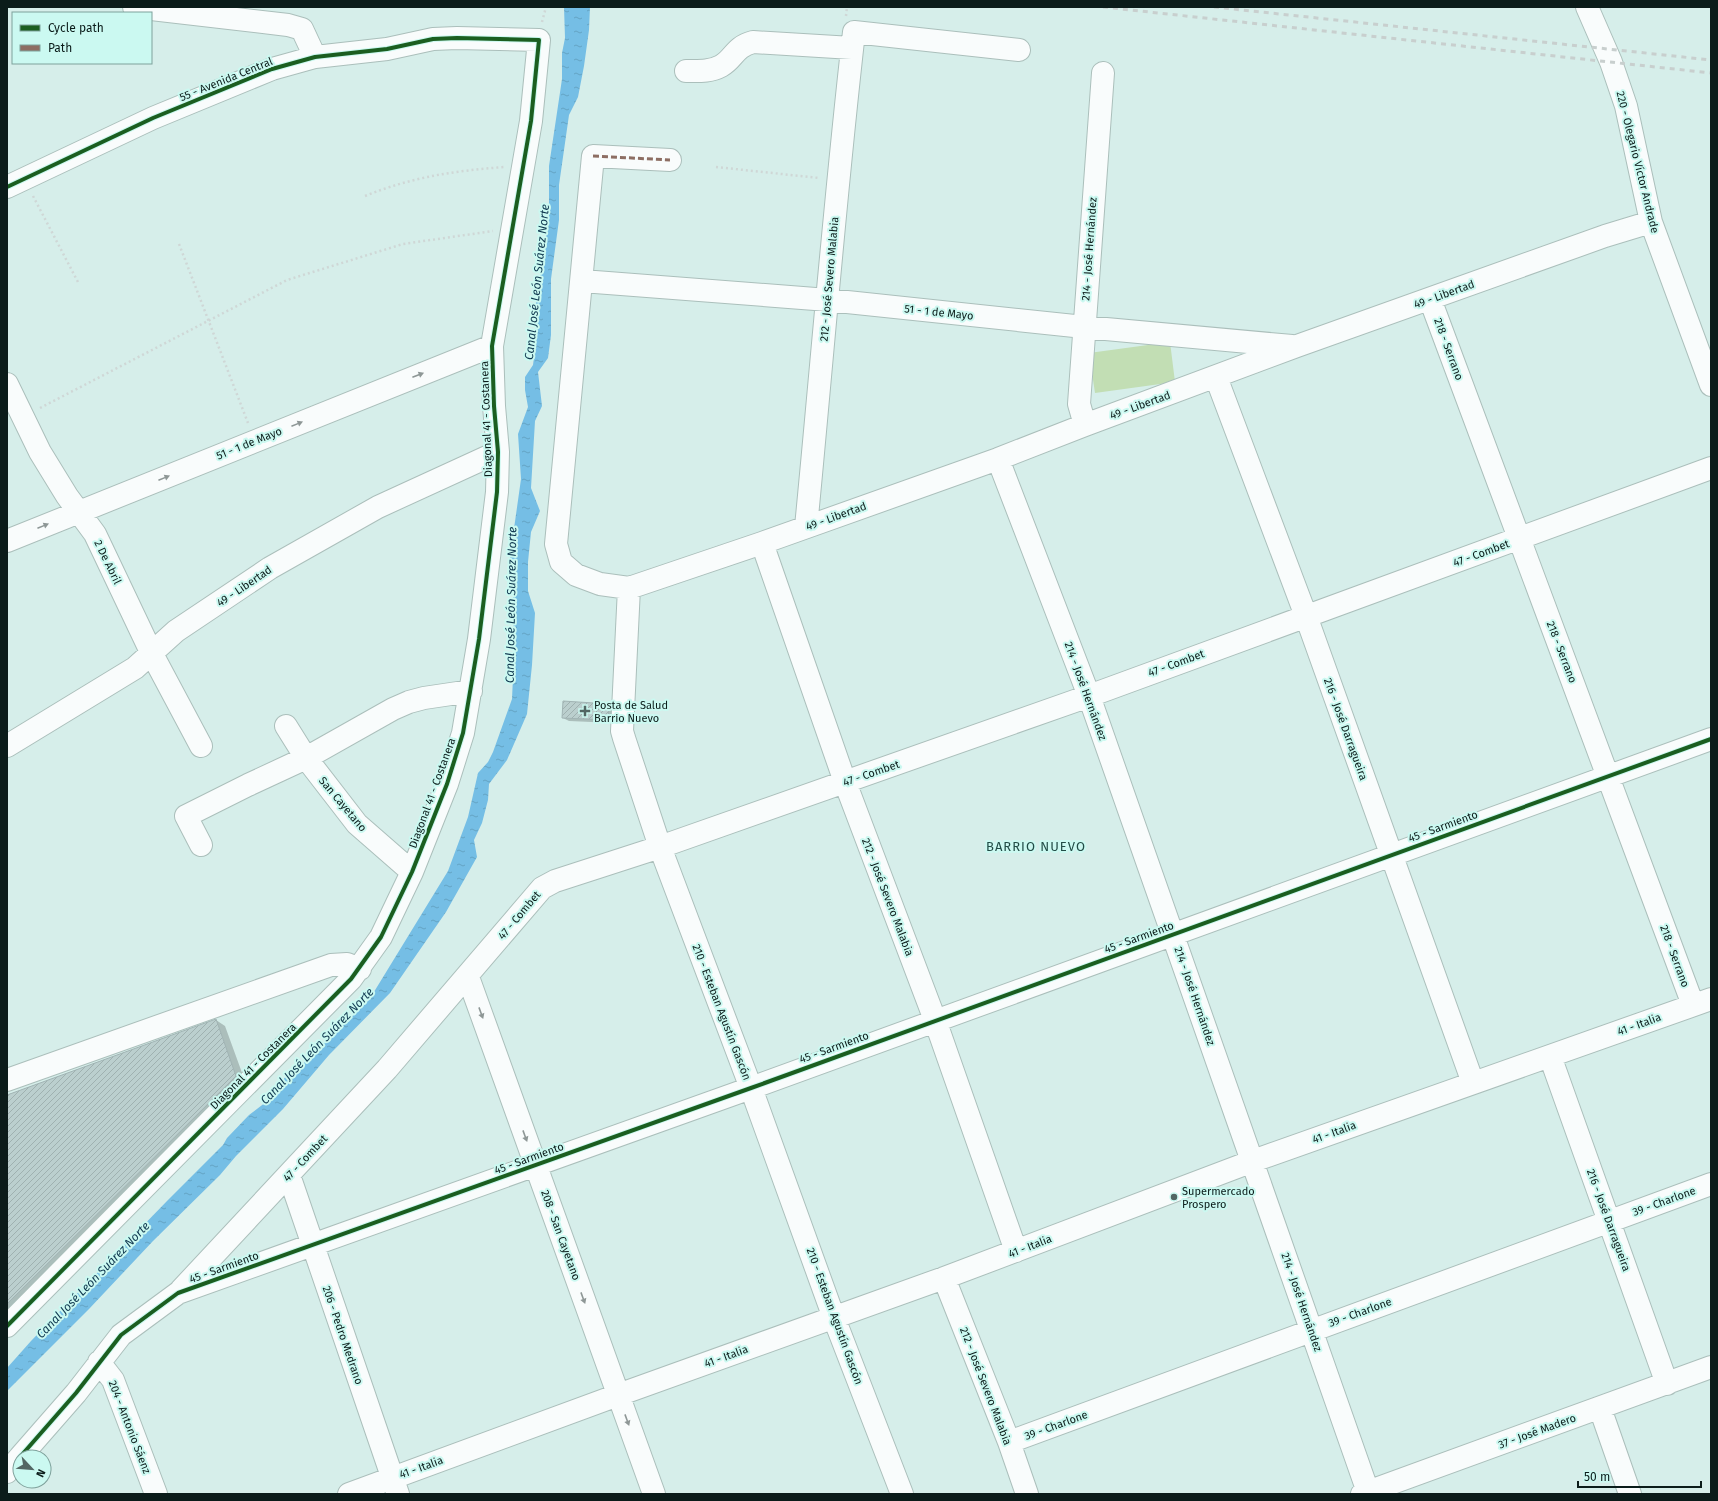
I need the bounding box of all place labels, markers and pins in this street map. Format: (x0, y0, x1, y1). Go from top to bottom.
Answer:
place label: Posta de Salud Barrio Nuevo (594, 699, 668, 725)
marker: Posta de Salud Barrio Nuevo (579, 705, 591, 717)
place label: Supermercado Prospero (1182, 1185, 1255, 1211)
marker: Supermercado Prospero (1169, 1192, 1179, 1202)

